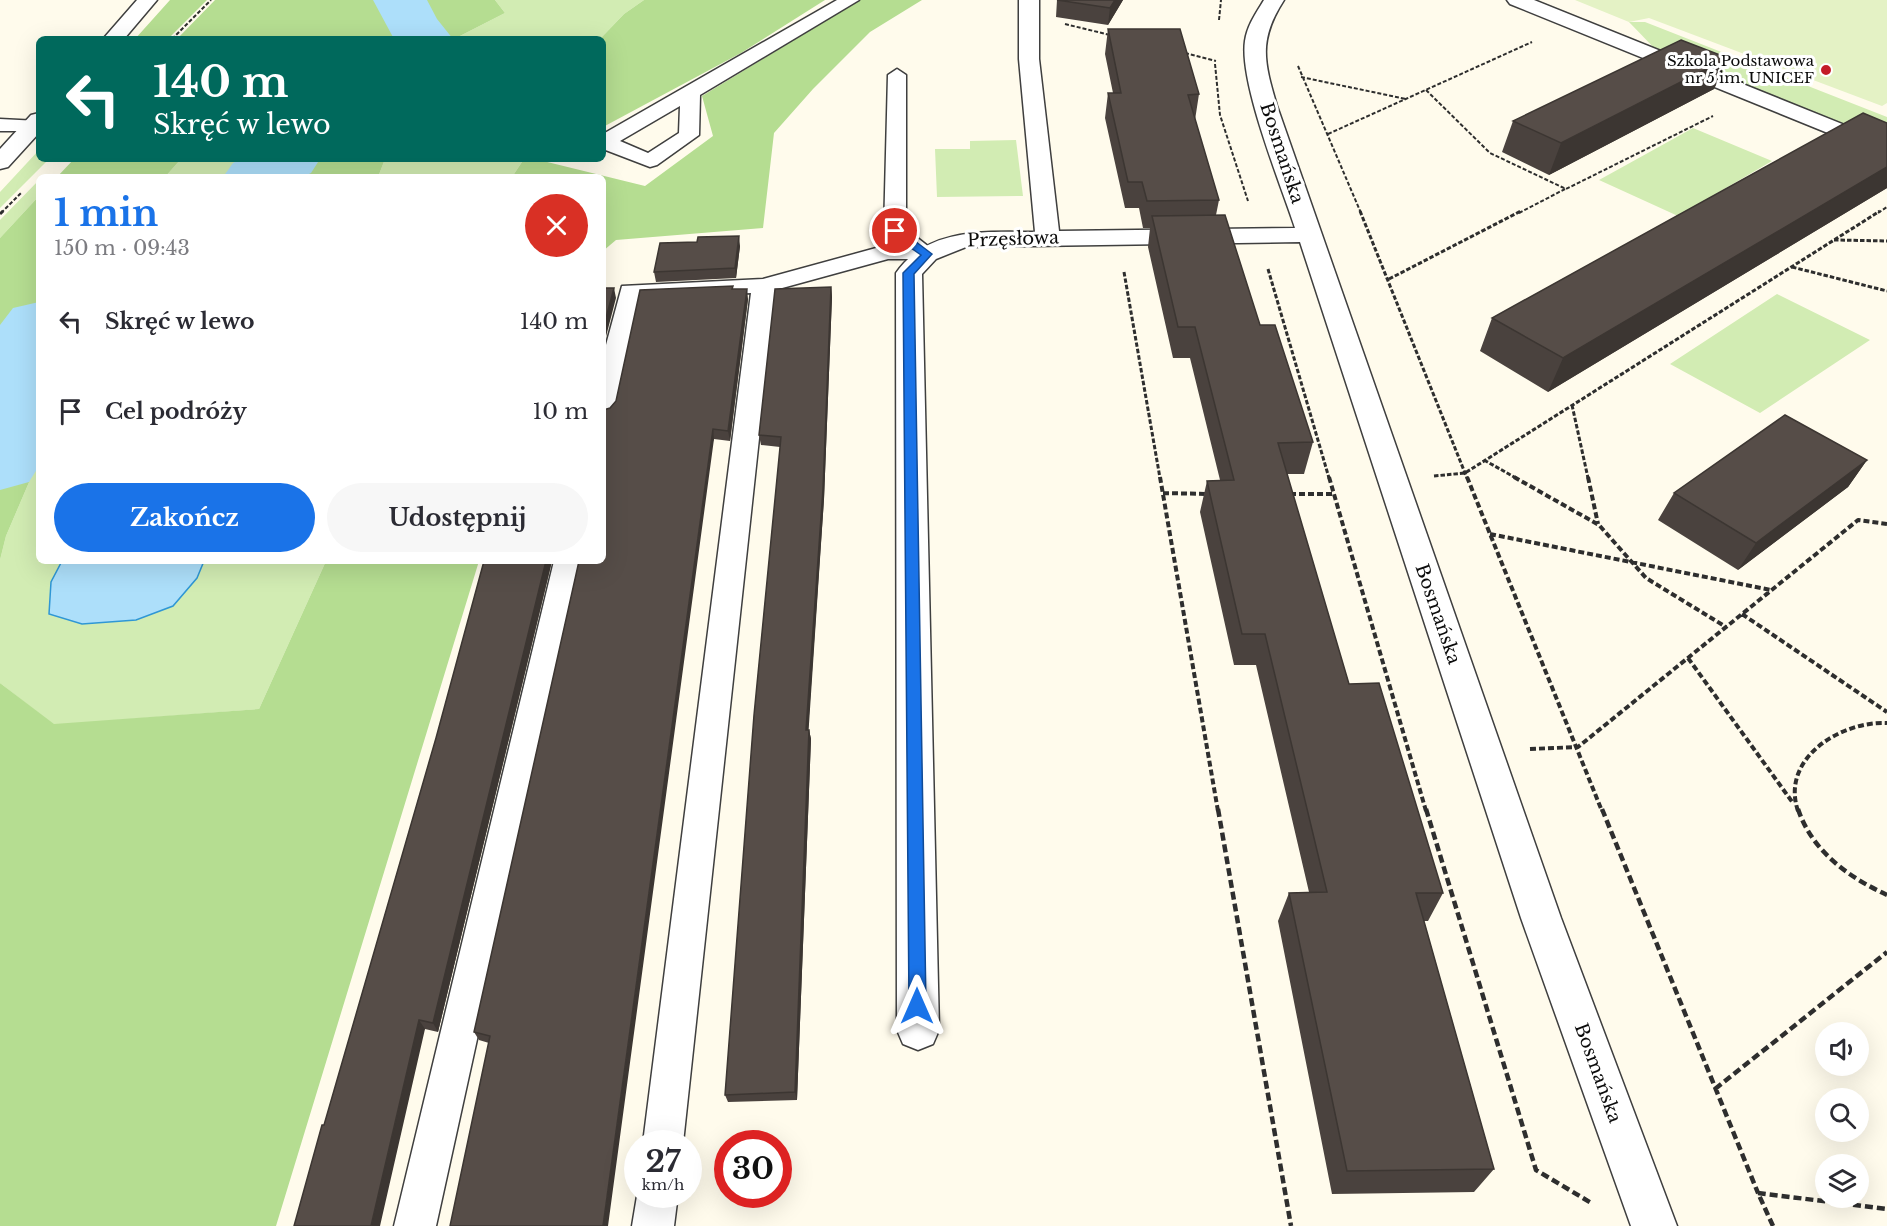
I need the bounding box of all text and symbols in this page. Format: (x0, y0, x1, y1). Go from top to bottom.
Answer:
place label: Szkola Podstawowa nr 5 im. UNICEF (1667, 51, 1815, 87)
text: 140 m (153, 56, 289, 108)
icon: left (54, 60, 132, 138)
marker: Szkola Podstawowa nr 5 im. UNICEF (1819, 63, 1833, 77)
street label: Bosmańska (1255, 100, 1309, 206)
text: Skręć w lewo (153, 108, 331, 141)
text: 1 min (54, 191, 158, 236)
button: close (525, 194, 588, 257)
pin (869, 205, 920, 256)
icon: arrive (878, 214, 911, 247)
street label: Przęsłowa (967, 226, 1059, 252)
text: 150 m · 09:43 (54, 236, 190, 260)
icon: left (54, 305, 87, 338)
text: Skręć w lewo (105, 308, 254, 335)
text: 140 m (520, 308, 588, 335)
icon: arrive (54, 395, 87, 428)
text: Cel podróży (105, 398, 247, 425)
text: 10 m (533, 398, 588, 425)
button: Zakończ (54, 483, 315, 552)
button: Udostępnij (327, 483, 588, 552)
street label: Bosmańska (1411, 561, 1465, 667)
position arrow (885, 974, 949, 1038)
street label: Bosmańska (1570, 1020, 1626, 1126)
map controls (1815, 1022, 1869, 1208)
button: sound (1815, 1022, 1869, 1076)
button: search (1815, 1088, 1869, 1142)
speed limit sign: 30 (714, 1130, 792, 1208)
text: 27 (645, 1143, 681, 1180)
button: layers (1815, 1154, 1869, 1208)
text: km/h (642, 1175, 684, 1194)

